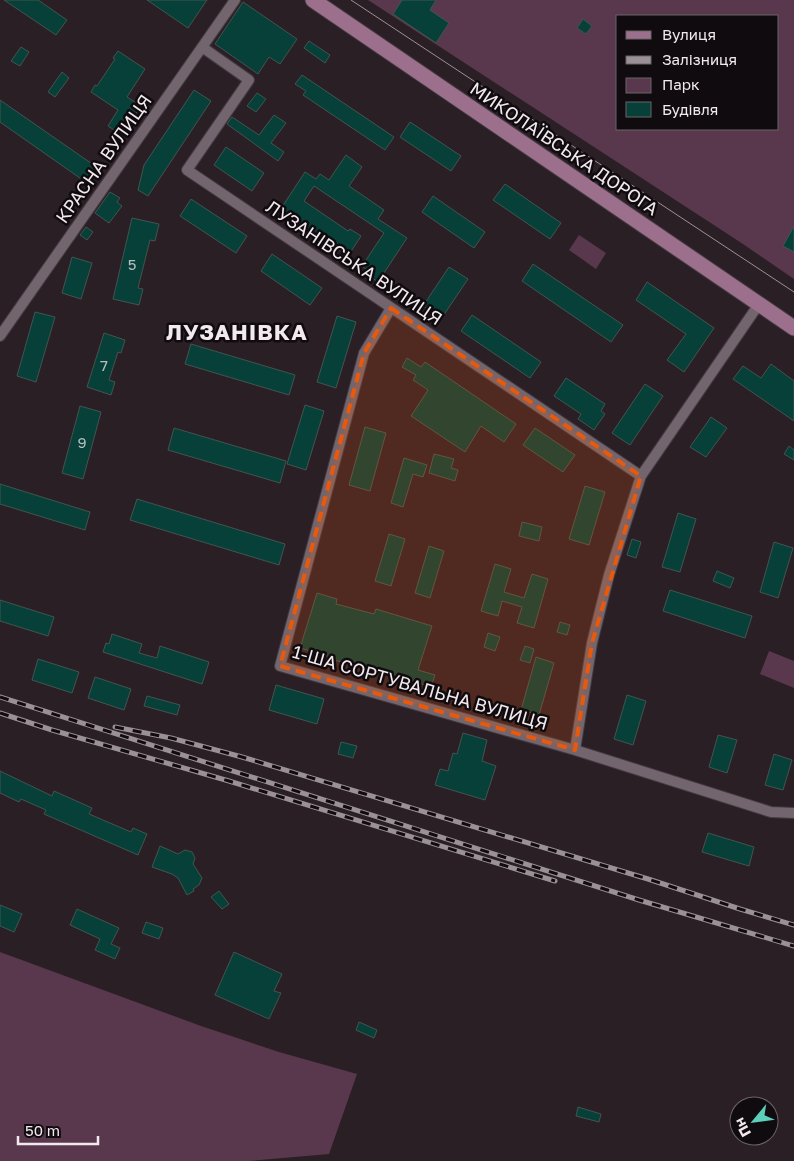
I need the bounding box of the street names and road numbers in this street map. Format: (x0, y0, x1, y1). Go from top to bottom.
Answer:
street label: МИКОЛАЇВСЬКА ДОРОГА (466, 77, 663, 219)
street label: КРАСНА ВУЛИЦЯ (50, 90, 156, 227)
street label: ЛУЗАНІВСЬКА ВУЛИЦЯ (262, 195, 447, 329)
street label: 1-ША СОРТУВАЛЬНА ВУЛИЦЯ (290, 640, 551, 734)

